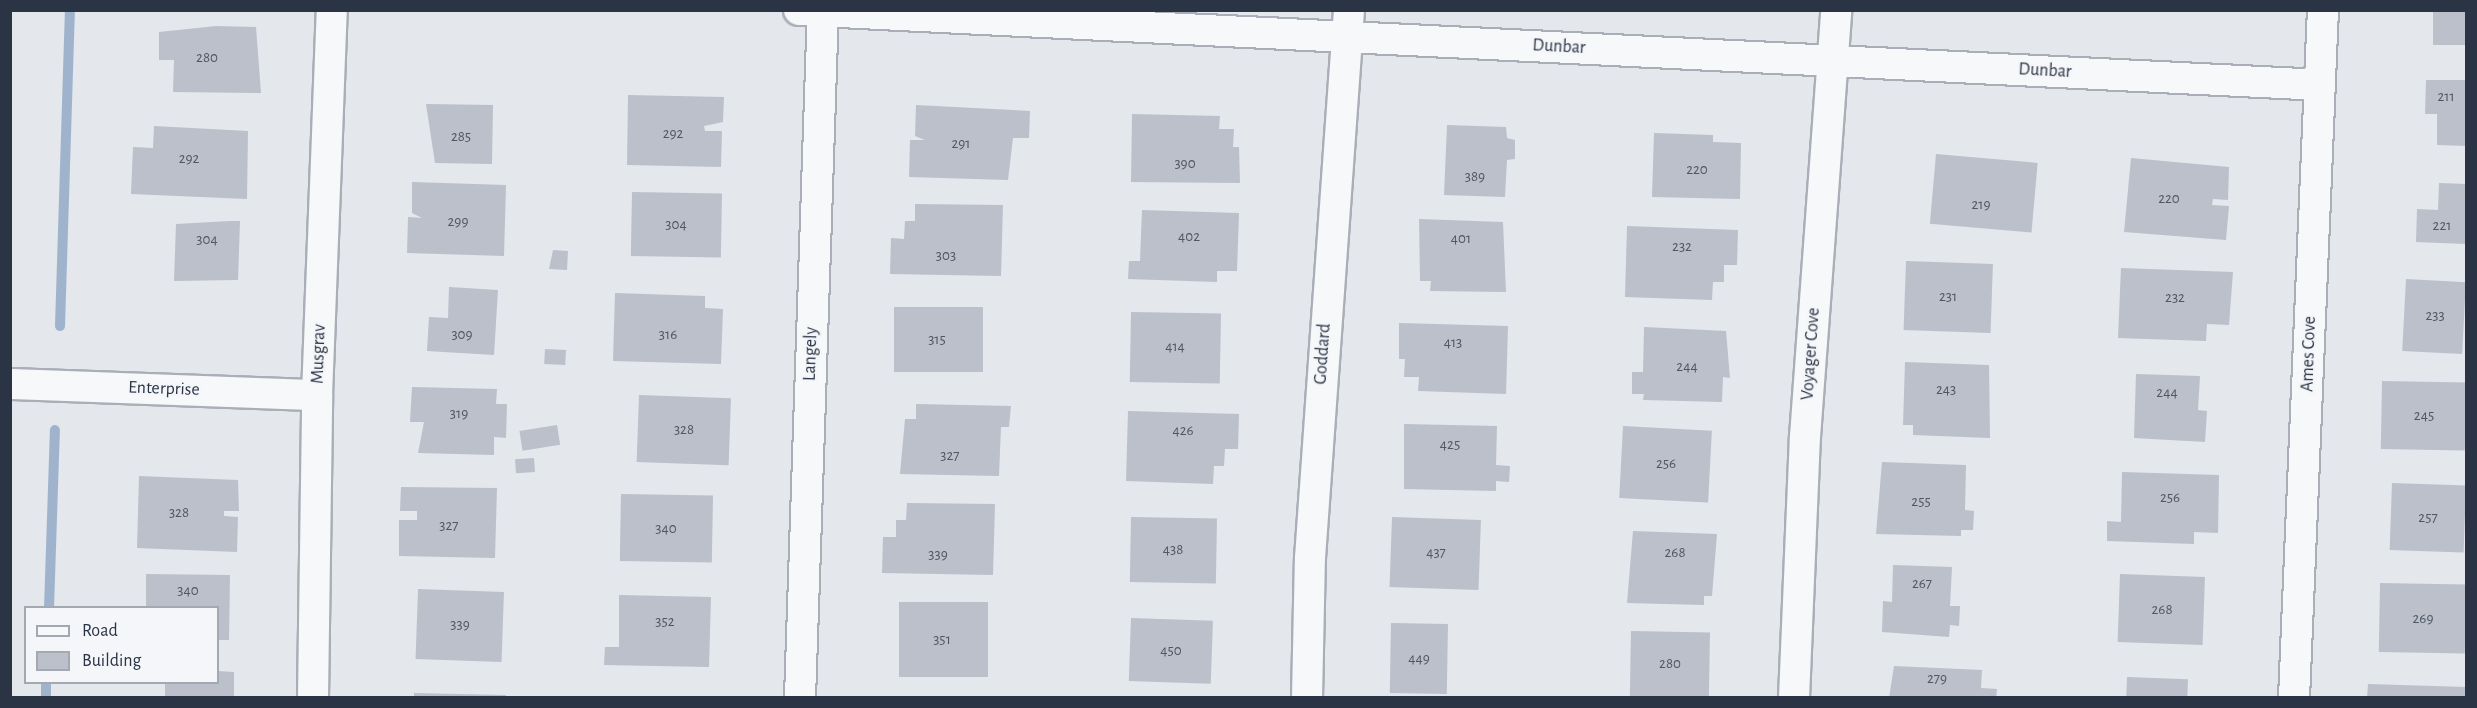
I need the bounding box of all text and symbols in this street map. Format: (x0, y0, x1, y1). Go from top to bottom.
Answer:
street label: Dunbar (1532, 35, 1586, 59)
house number: 280 (196, 49, 218, 67)
street label: Dunbar (2018, 59, 2072, 83)
house number: 211 (2437, 88, 2455, 106)
house number: 292 (663, 125, 683, 143)
house number: 285 (451, 128, 471, 146)
house number: 291 (951, 135, 971, 153)
house number: 292 (179, 150, 199, 168)
house number: 390 (1174, 155, 1196, 173)
house number: 220 (1686, 161, 1708, 179)
house number: 389 (1465, 168, 1485, 186)
house number: 220 (2158, 190, 2180, 208)
house number: 219 (1971, 196, 1991, 214)
house number: 299 (448, 213, 468, 231)
house number: 304 (665, 216, 687, 234)
house number: 221 (2433, 217, 2451, 235)
house number: 402 (1178, 228, 1200, 246)
house number: 401 (1451, 230, 1471, 248)
house number: 304 (196, 231, 218, 249)
house number: 232 (1672, 238, 1692, 256)
house number: 303 (936, 247, 956, 265)
house number: 231 (1939, 288, 1957, 306)
house number: 232 (2165, 289, 2185, 307)
street label: Voyager Cove (1797, 307, 1825, 401)
house number: 233 (2425, 307, 2445, 325)
street label: Ames Cove (2297, 316, 2321, 392)
street label: Goddard (1310, 323, 1336, 385)
street label: Musgrav (307, 324, 331, 384)
house number: 309 (451, 326, 473, 344)
house number: 316 (659, 326, 677, 344)
street label: Langely (799, 327, 823, 381)
house number: 315 (928, 331, 946, 349)
house number: 413 (1444, 334, 1462, 352)
house number: 414 (1165, 338, 1185, 356)
house number: 244 (1676, 358, 1698, 376)
street label: Enterprise (128, 377, 200, 401)
house number: 243 (1936, 381, 1956, 399)
house number: 244 (2156, 384, 2178, 402)
house number: 319 (450, 405, 468, 423)
house number: 245 (2414, 407, 2434, 425)
house number: 328 (674, 421, 694, 439)
house number: 426 (1172, 422, 1194, 440)
house number: 425 (1440, 436, 1460, 454)
house number: 327 (940, 447, 960, 465)
house number: 256 (1656, 455, 1676, 473)
house number: 256 (2160, 489, 2180, 507)
house number: 255 (1911, 493, 1931, 511)
house number: 328 (169, 504, 189, 522)
house number: 257 (2418, 509, 2438, 527)
house number: 327 (439, 517, 459, 535)
house number: 340 (655, 520, 677, 538)
house number: 438 (1163, 541, 1183, 559)
house number: 437 (1426, 544, 1446, 562)
house number: 268 (1665, 544, 1685, 562)
house number: 339 (928, 546, 948, 564)
house number: 267 (1912, 575, 1932, 593)
house number: 340 (177, 582, 199, 600)
house number: 268 (2152, 601, 2172, 619)
legend (24, 606, 219, 684)
house number: 269 (2413, 610, 2433, 628)
house number: 352 (655, 613, 675, 631)
house number: 339 (450, 616, 470, 634)
text: Road (82, 622, 118, 640)
house number: 351 (933, 631, 951, 649)
house number: 450 (1160, 642, 1182, 660)
house number: 449 (1408, 650, 1430, 668)
text: Building (82, 652, 141, 670)
house number: 280 (1659, 655, 1681, 673)
house number: 279 (1927, 670, 1947, 688)

